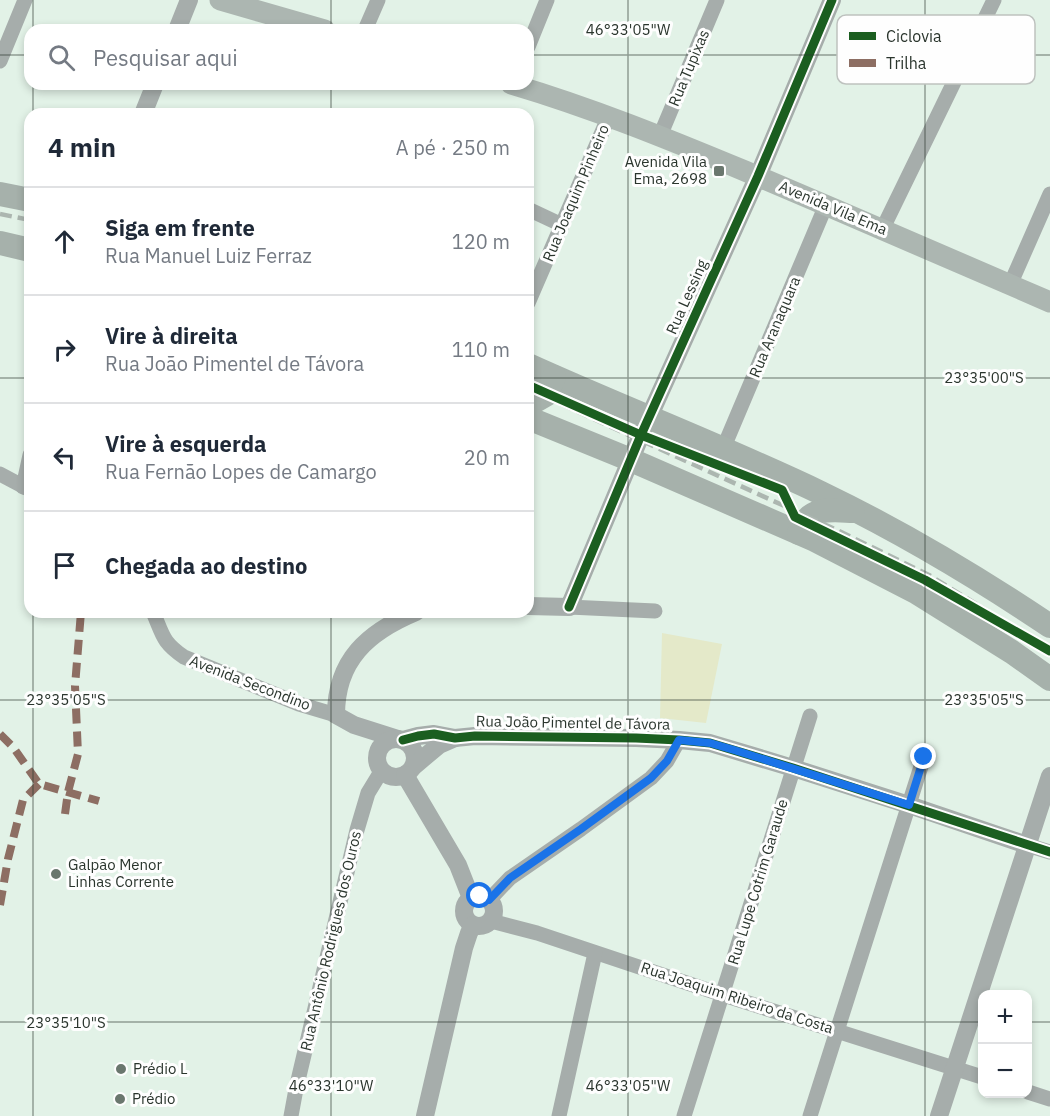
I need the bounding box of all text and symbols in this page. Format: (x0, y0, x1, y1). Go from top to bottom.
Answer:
legend (837, 15, 1035, 84)
text: 46°33'05"W (586, 20, 671, 39)
search box (24, 24, 534, 90)
text: Ciclovia (886, 26, 942, 46)
street label: Rua Tupixas (664, 27, 713, 109)
icon: search (45, 41, 78, 74)
text: Pesquisar aqui (93, 43, 238, 72)
text: Trilha (886, 53, 927, 73)
street label: Rua Joaquim Pinheiro (538, 121, 613, 264)
text: 4 min (48, 130, 116, 164)
text: A pé · 250 m (396, 134, 510, 161)
place label: Avenida Vila Ema, 2698 (625, 152, 707, 188)
marker: Avenida Vila Ema, 2698 (712, 164, 726, 178)
street label: Avenida Vila Ema (776, 176, 890, 239)
text: Siga em frente (105, 213, 255, 242)
icon: ahead (48, 225, 81, 258)
text: 120 m (452, 228, 510, 255)
text: Rua Manuel Luiz Ferraz (105, 242, 312, 269)
street label: Rua Lessing (662, 256, 712, 337)
street label: Rua Aranaquara (745, 273, 804, 380)
text: Vire à direita (105, 321, 238, 350)
icon: right (48, 333, 81, 366)
text: 110 m (452, 336, 510, 363)
text: Rua João Pimentel de Távora (105, 350, 364, 377)
text: 23°35'00"S (944, 368, 1024, 387)
text: Vire à esquerda (105, 429, 267, 458)
icon: left (48, 441, 81, 474)
text: 20 m (464, 444, 510, 471)
text: Rua Fernão Lopes de Camargo (105, 458, 377, 485)
icon: arrive (48, 549, 81, 582)
text: Chegada ao destino (105, 551, 308, 580)
street label: Avenida Secondino (187, 651, 313, 714)
text: 23°35'05"S (26, 690, 106, 709)
text: 23°35'05"S (944, 690, 1024, 709)
street label: Rua João Pimentel de Távora (476, 711, 670, 734)
route end (910, 743, 936, 769)
street label: Rua Lupe Cotrim Garaude (723, 797, 792, 967)
street label: Rua Antônio Rodrigues dos Ouros (296, 829, 365, 1053)
place label: Galpão Menor Linhas Corrente (68, 855, 174, 891)
marker: Galpão Menor Linhas Corrente (49, 867, 63, 881)
route start (466, 882, 492, 908)
street label: Rua Joaquim Ribeiro da Costa (639, 957, 836, 1038)
map controls (978, 990, 1032, 1098)
button: + (978, 990, 1032, 1044)
text: 23°35'10"S (26, 1013, 106, 1032)
button: − (978, 1044, 1032, 1098)
place label: Prédio L (133, 1059, 188, 1078)
marker: Prédio L (114, 1062, 128, 1076)
text: 46°33'10"W (289, 1076, 374, 1095)
text: 46°33'05"W (586, 1076, 671, 1095)
place label: Prédio (132, 1089, 175, 1108)
marker: Prédio (113, 1092, 127, 1106)

